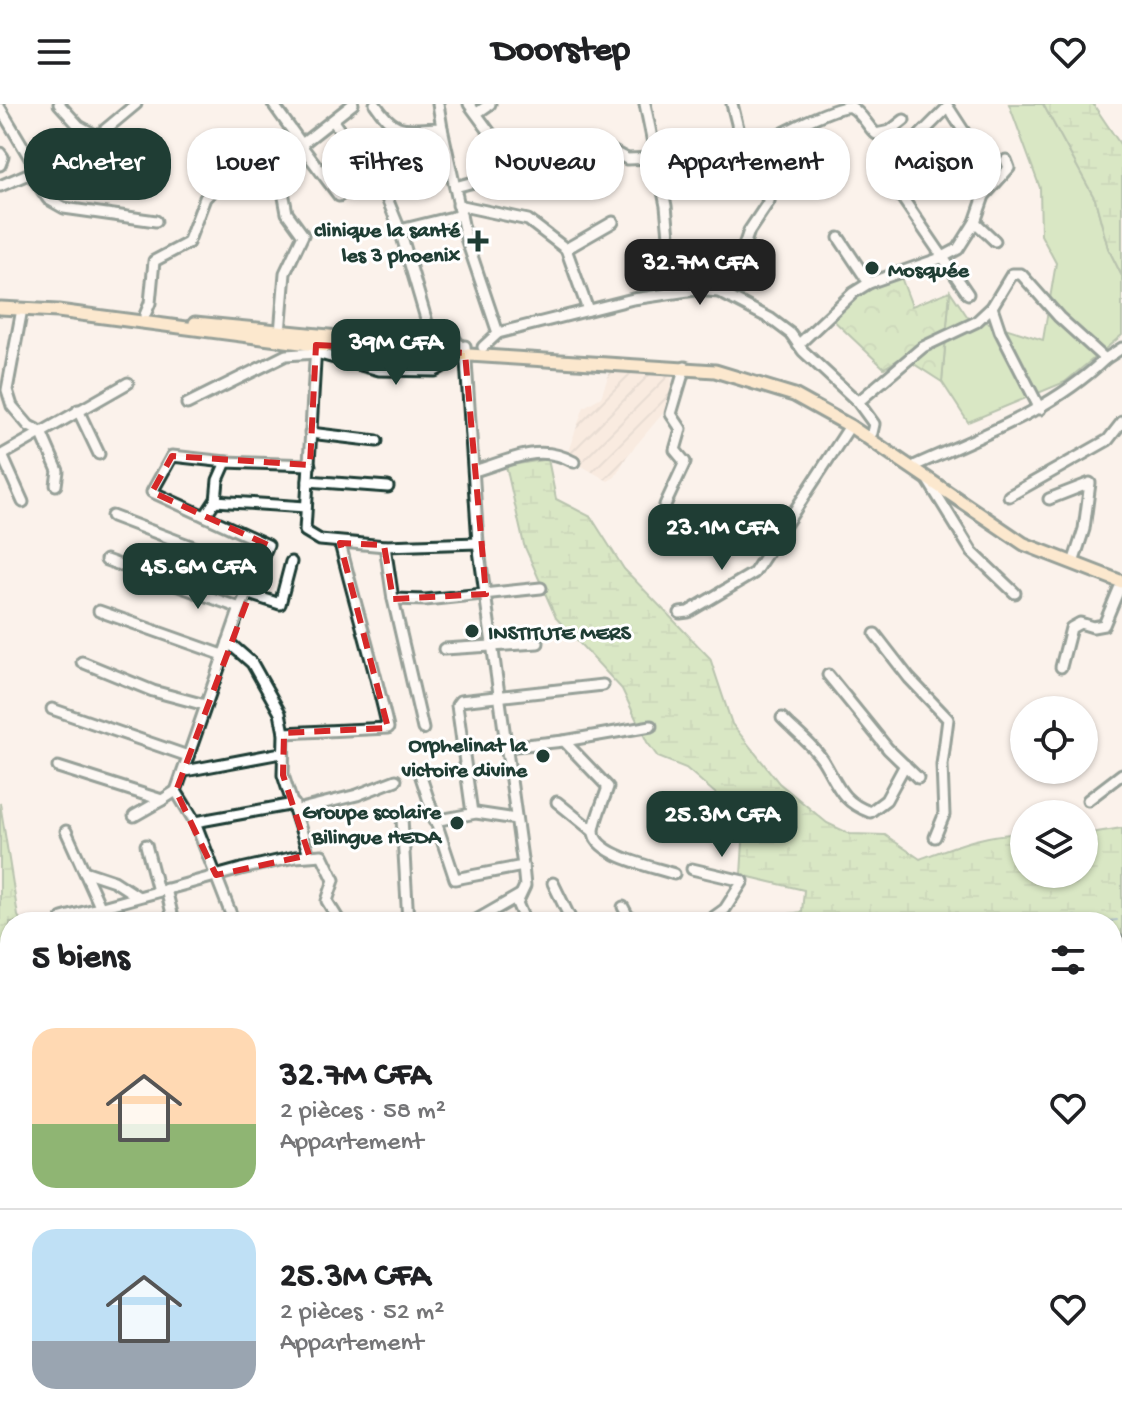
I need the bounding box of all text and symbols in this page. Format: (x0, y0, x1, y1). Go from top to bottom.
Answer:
icon: menu (32, 30, 76, 74)
icon: heart (1046, 30, 1090, 74)
text: Doorstep (492, 31, 630, 74)
chip: Acheter (24, 128, 171, 200)
chip: Louer (187, 128, 306, 200)
chip: Filtres (322, 128, 450, 200)
chip: Nouveau (466, 128, 624, 200)
chip: Appartement (640, 128, 850, 200)
chip: Maison (866, 128, 1001, 200)
place label: clinique la santé les 3 phoenix (314, 219, 461, 270)
marker: clinique la santé les 3 phoenix (467, 230, 489, 252)
pin: 32.7M CFA (608, 239, 792, 307)
text: 32.7M CFA (643, 249, 757, 280)
marker: Mosquée (863, 259, 881, 277)
place label: Mosquée (888, 259, 970, 285)
pin: 39M CFA (322, 319, 470, 387)
text: 39M CFA (349, 329, 443, 360)
pin: 23.1M CFA (630, 504, 814, 572)
text: 23.1M CFA (666, 514, 778, 545)
pin: 45.6M CFA (106, 543, 290, 611)
text: 45.6M CFA (141, 553, 255, 584)
marker: INSTITUTE MERS (463, 622, 481, 640)
place label: INSTITUTE MERS (488, 622, 632, 648)
map controls (1010, 696, 1098, 888)
button: locate (1010, 696, 1098, 784)
place label: Orphelinat la victoire divine (401, 734, 529, 785)
marker: Orphelinat la victoire divine (534, 747, 552, 765)
pin: 25.3M CFA (630, 791, 814, 859)
button: layers (1010, 800, 1098, 888)
place label: Groupe scolaire Bilingue HEDA (302, 801, 443, 852)
text: 25.3M CFA (664, 801, 780, 832)
marker: Groupe scolaire Bilingue HEDA (448, 814, 466, 832)
icon: filters (1046, 938, 1090, 982)
text: 5 biens (32, 940, 129, 980)
text: 32.7M CFA (280, 1057, 430, 1097)
icon: home (96, 1060, 192, 1156)
icon: heart (1046, 1086, 1090, 1130)
text: 2 pièces · 58 m² (280, 1097, 446, 1128)
text: Appartement (280, 1128, 423, 1159)
text: 25.3M CFA (280, 1258, 430, 1298)
icon: home (96, 1261, 192, 1357)
icon: heart (1046, 1287, 1090, 1331)
text: 2 pièces · 52 m² (280, 1298, 444, 1329)
text: Appartement (280, 1329, 423, 1360)

